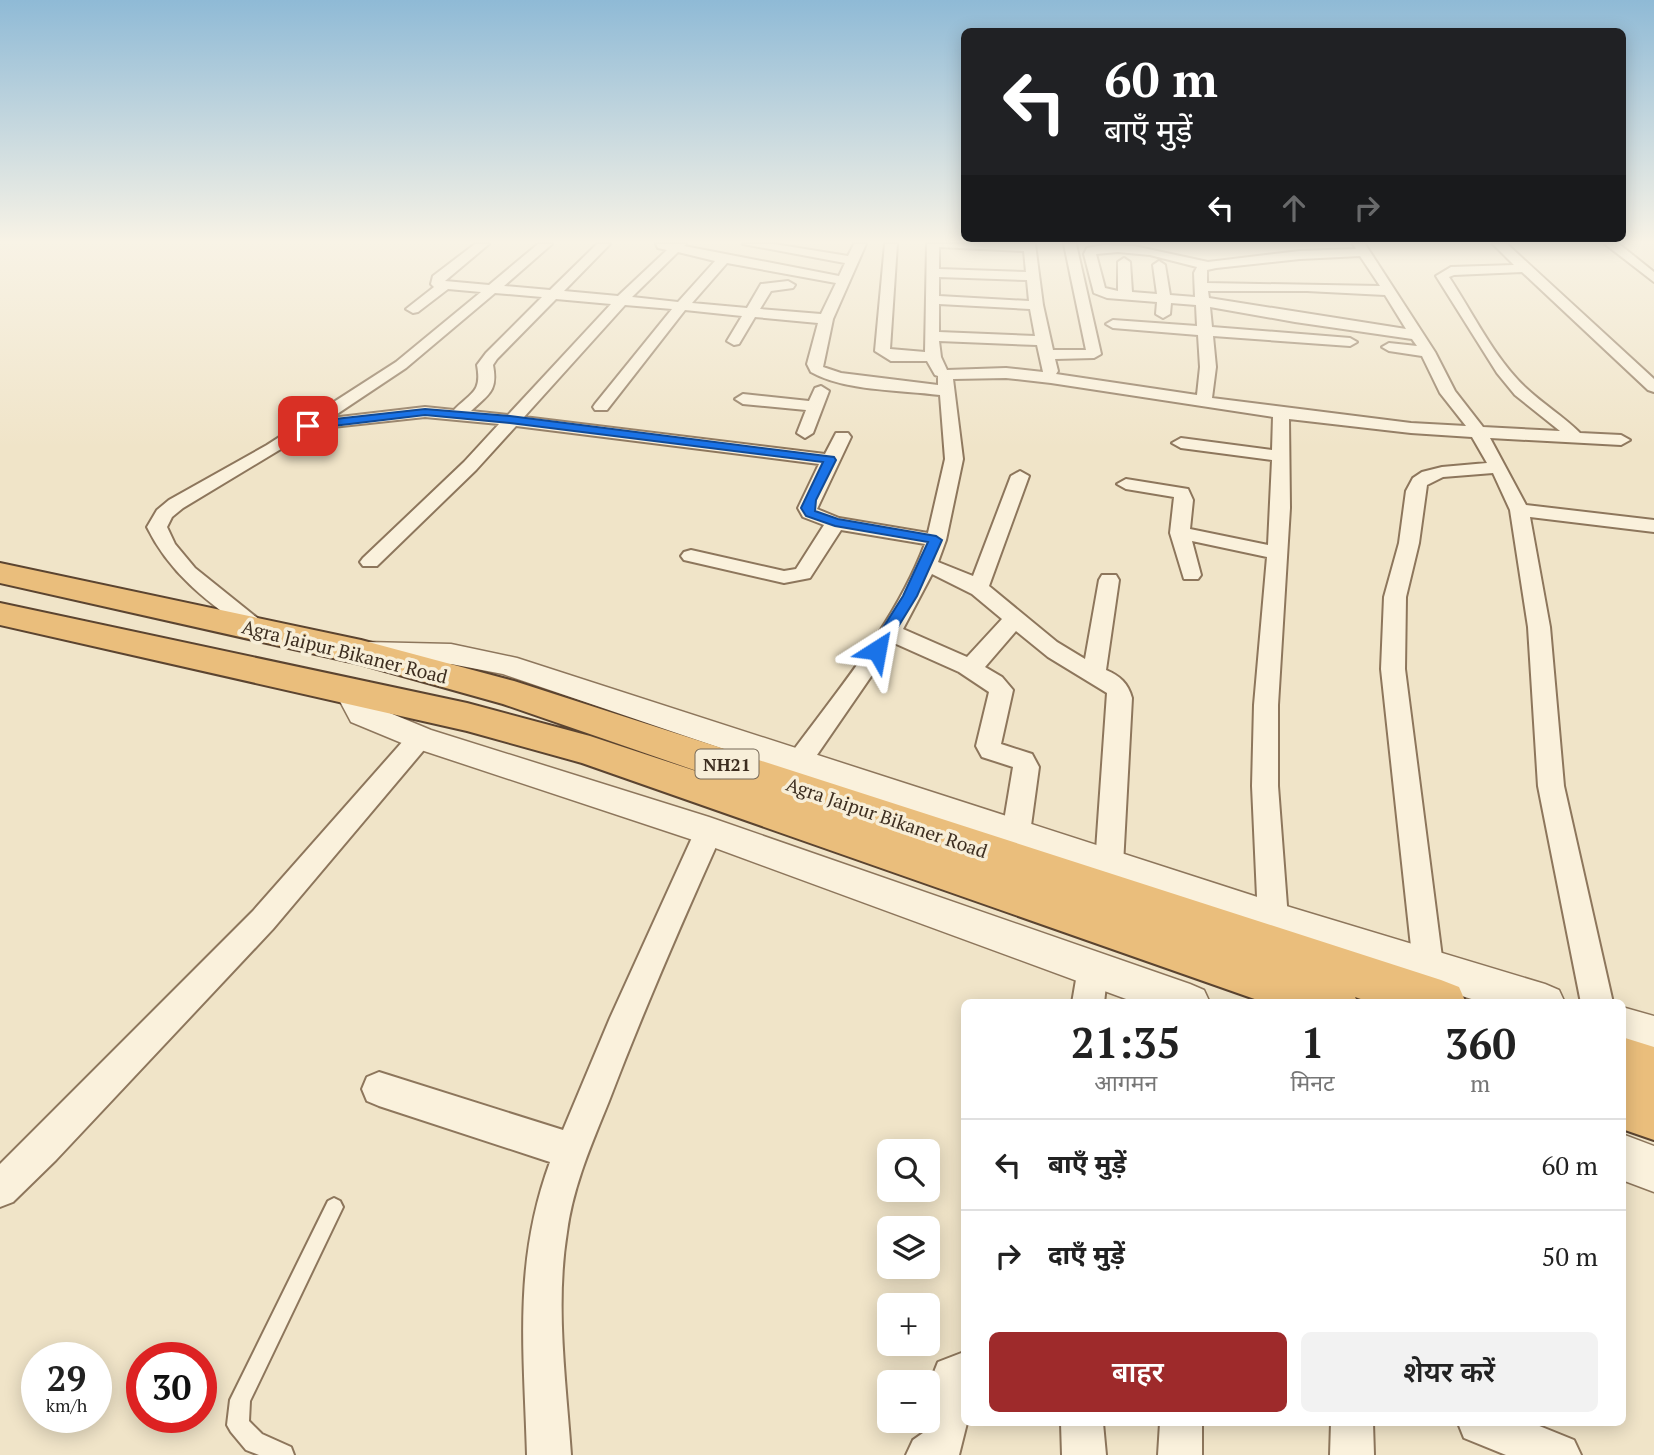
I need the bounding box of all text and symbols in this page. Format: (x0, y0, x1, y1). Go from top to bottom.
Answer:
text: 60 m (1104, 46, 1218, 111)
icon: left (989, 56, 1080, 147)
text: बाएँ मुड़ें (1104, 109, 1192, 151)
icon: left (1202, 189, 1240, 227)
icon: ahead (1275, 189, 1313, 227)
icon: right (1348, 189, 1386, 227)
pin (278, 396, 338, 456)
icon: arrive (289, 407, 327, 445)
street label: Agra Jaipur Bikaner Road (240, 613, 451, 689)
position arrow (840, 613, 914, 687)
road number: NH21 (696, 750, 758, 778)
street label: Agra Jaipur Bikaner Road (783, 771, 991, 863)
text: 21:35 (1071, 1014, 1180, 1070)
text: 1 (1301, 1014, 1324, 1070)
text: 360 (1445, 1015, 1516, 1071)
text: आगमन (1094, 1067, 1157, 1098)
text: मिनट (1291, 1067, 1335, 1098)
text: m (1470, 1068, 1490, 1099)
map controls (877, 1139, 940, 1433)
button: search (877, 1139, 940, 1202)
icon: left (989, 1146, 1027, 1184)
text: बाएँ मुड़ें (1048, 1146, 1126, 1180)
text: 60 m (1542, 1148, 1598, 1182)
button: layers (877, 1216, 940, 1279)
icon: right (989, 1237, 1027, 1275)
text: दाएँ मुड़ें (1048, 1237, 1125, 1271)
text: 50 m (1542, 1239, 1598, 1273)
button: + (877, 1293, 940, 1356)
button: बाहर (989, 1332, 1287, 1412)
button: शेयर करें (1301, 1332, 1598, 1412)
speed limit sign: 30 (126, 1342, 217, 1433)
text: 29 (47, 1355, 86, 1401)
button: − (877, 1370, 940, 1433)
text: km/h (46, 1393, 87, 1417)

